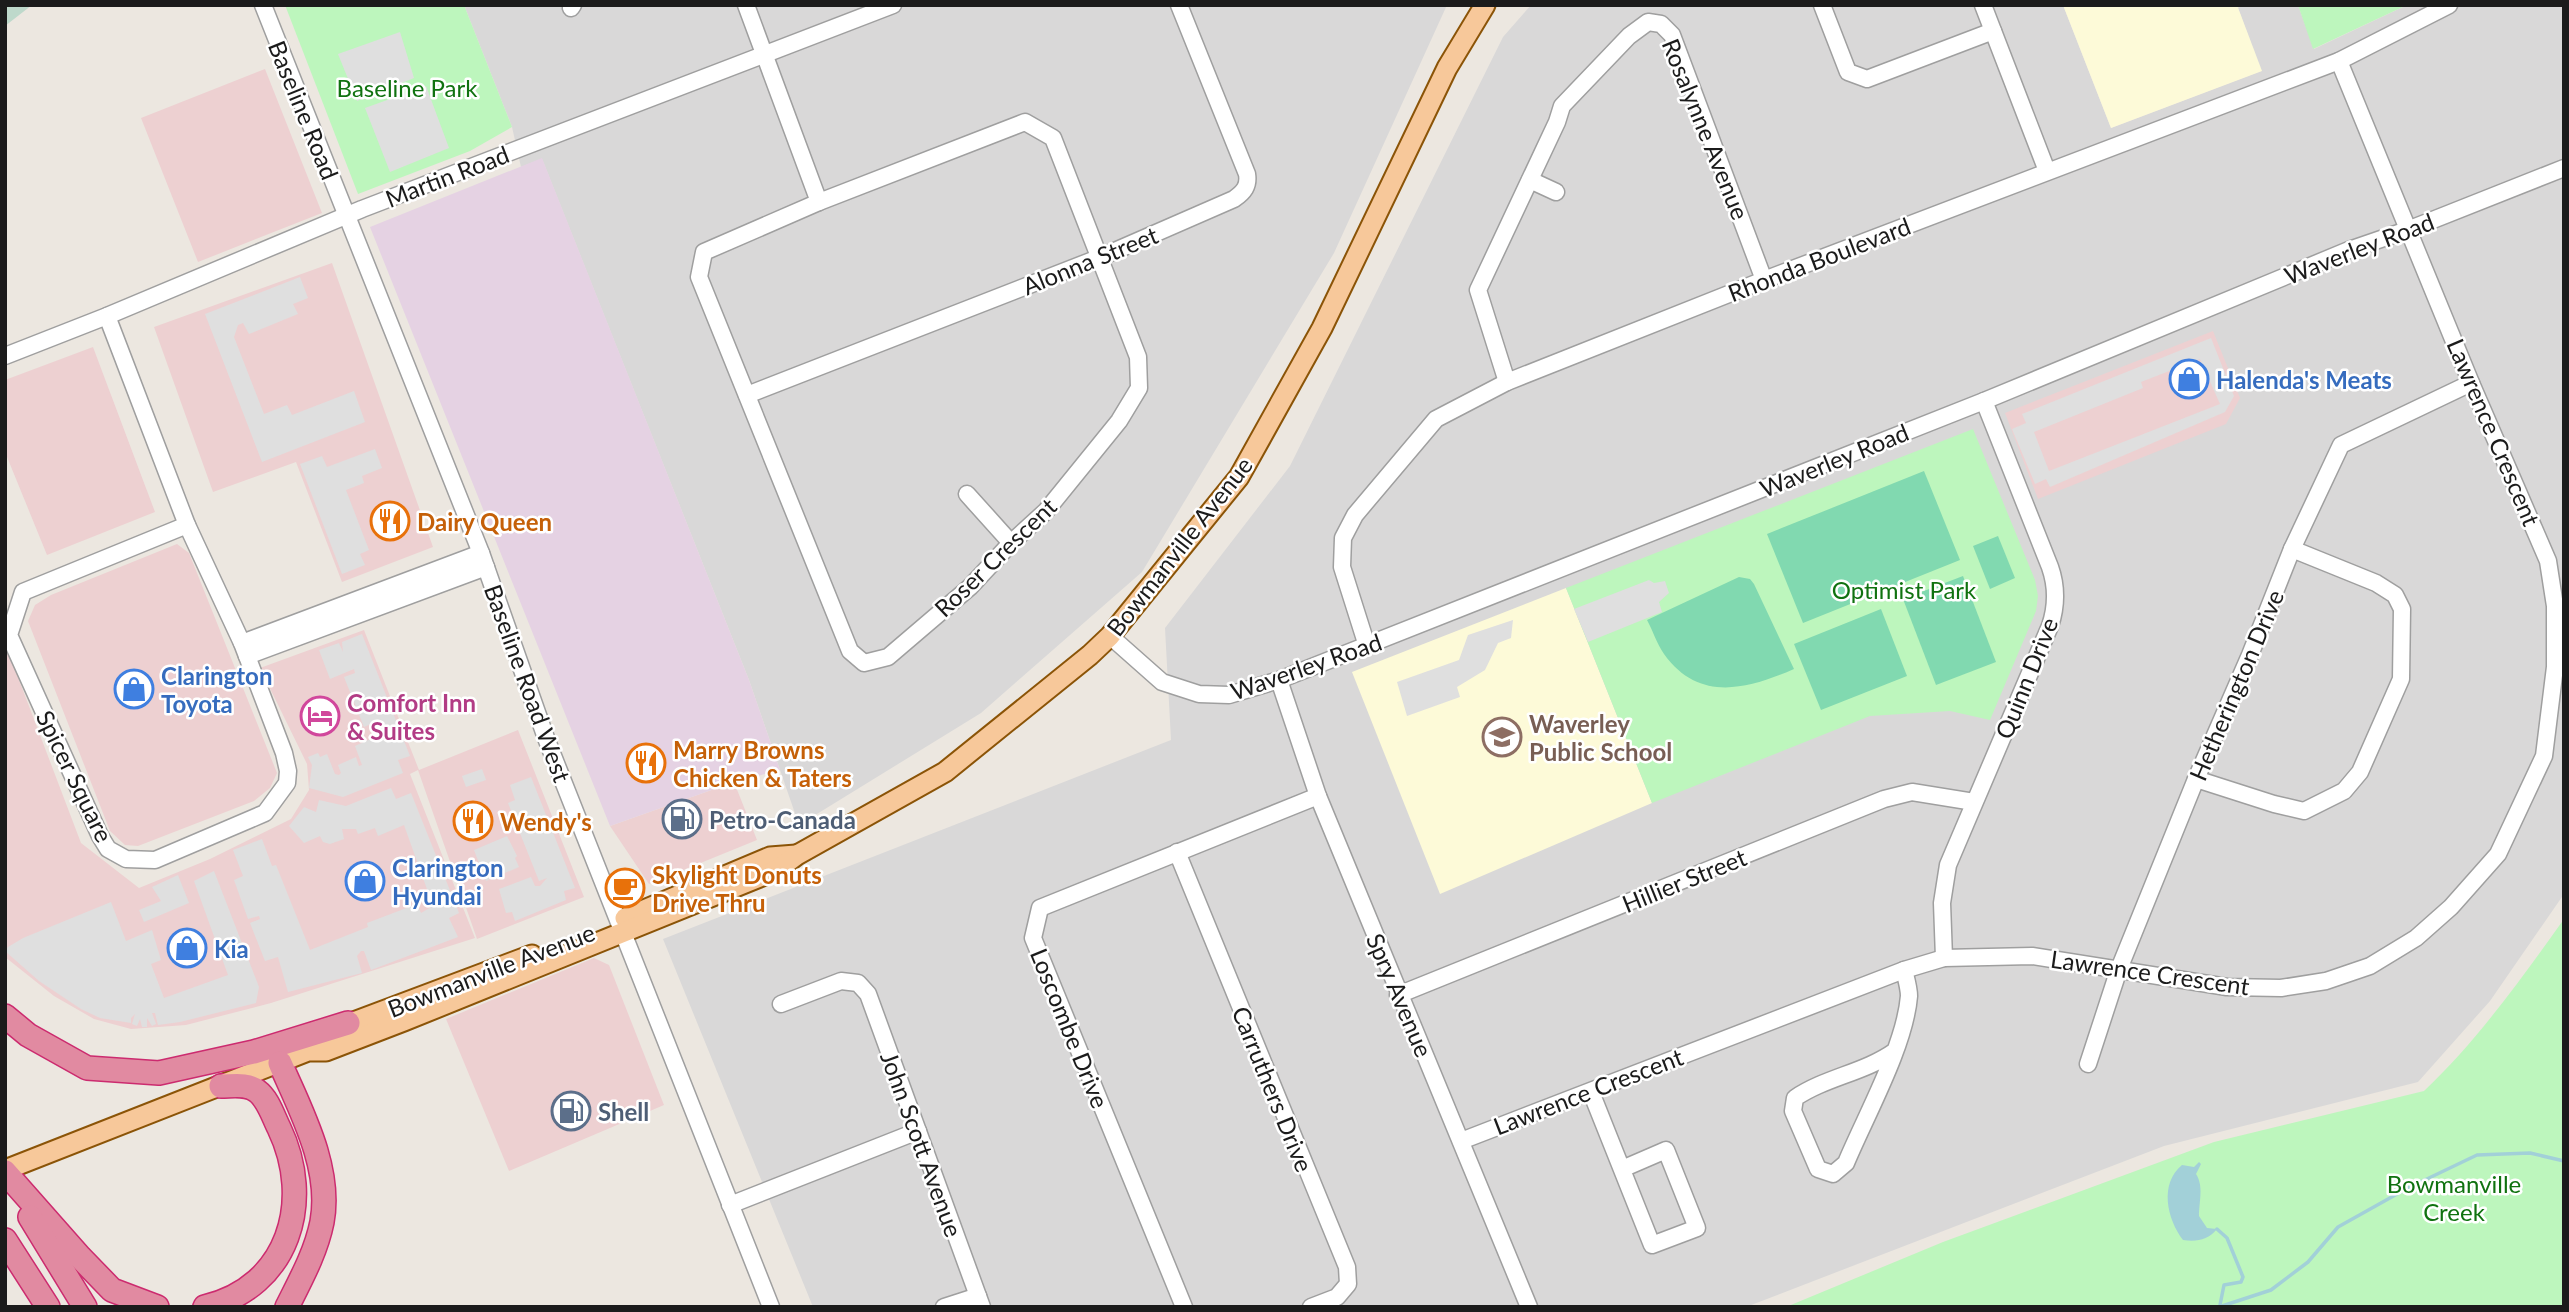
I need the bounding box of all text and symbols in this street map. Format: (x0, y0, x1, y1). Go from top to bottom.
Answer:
street label: Rosalynne Avenue (1657, 34, 1755, 224)
street label: Baseline Road (263, 36, 345, 184)
park label: Baseline Park (337, 73, 478, 102)
street label: Martin Road (381, 139, 513, 213)
street label: Waverley Road (2280, 206, 2438, 290)
street label: Rhonda Boulevard (1724, 211, 1914, 307)
street label: Alonna Street (1018, 220, 1162, 300)
street label: Lawrence Crescent (2441, 334, 2547, 530)
shop icon: Halenda's Meats (2168, 358, 2210, 400)
place label: Halenda's Meats (2216, 365, 2392, 394)
street label: Waverley Road (1755, 417, 1913, 503)
street label: Bowmanville Avenue (1100, 451, 1258, 641)
street label: Roser Crescent (928, 491, 1062, 622)
restaurant icon: Dairy Queen (369, 500, 411, 542)
place label: Dairy Queen (417, 507, 552, 536)
park label: Optimist Park (1832, 575, 1977, 604)
street label: Baseline Road West (479, 580, 577, 786)
street label: Hetherington Drive (2183, 585, 2289, 785)
street label: Quinn Drive (1989, 613, 2063, 743)
street label: Waverley Road (1227, 627, 1385, 705)
place label: Clarington Toyota (161, 661, 272, 718)
shop icon: Clarington Toyota (113, 668, 155, 710)
place label: Comfort Inn & Suites (347, 688, 476, 745)
hotel icon: Comfort Inn & Suites (299, 695, 341, 737)
street label: Spicer Square (31, 705, 119, 847)
place label: Waverley Public School (1529, 709, 1672, 766)
school or university icon: Waverley Public School (1481, 716, 1523, 758)
place label: Marry Browns Chicken & Taters (673, 735, 852, 792)
restaurant icon: Marry Browns Chicken & Taters (625, 742, 667, 784)
fuel station icon: Petro-Canada (661, 798, 703, 840)
restaurant icon: Wendy's (452, 800, 494, 842)
place label: Petro-Canada (709, 805, 856, 834)
place label: Wendy's (500, 807, 592, 836)
street label: Hillier Street (1618, 842, 1751, 918)
place label: Clarington Hyundai (392, 853, 503, 910)
shop icon: Clarington Hyundai (344, 860, 386, 902)
place label: Skylight Donuts Drive Thru (652, 860, 822, 917)
cafe icon: Skylight Donuts Drive Thru (604, 867, 646, 909)
street label: Bowmanville Avenue (383, 917, 599, 1023)
shop icon: Kia (166, 927, 208, 969)
street label: Spry Avenue (1361, 929, 1439, 1061)
place label: Kia (214, 934, 249, 963)
street label: Loscombe Drive (1025, 944, 1115, 1112)
street label: Lawrence Crescent (2049, 944, 2252, 1000)
street label: Carruthers Drive (1227, 1002, 1319, 1176)
street label: Lawrence Crescent (1489, 1041, 1687, 1140)
street label: John Scott Avenue (875, 1047, 969, 1241)
fuel station icon: Shell (550, 1090, 592, 1132)
place label: Shell (598, 1097, 649, 1126)
park label: Bowmanville Creek (2387, 1169, 2521, 1226)

